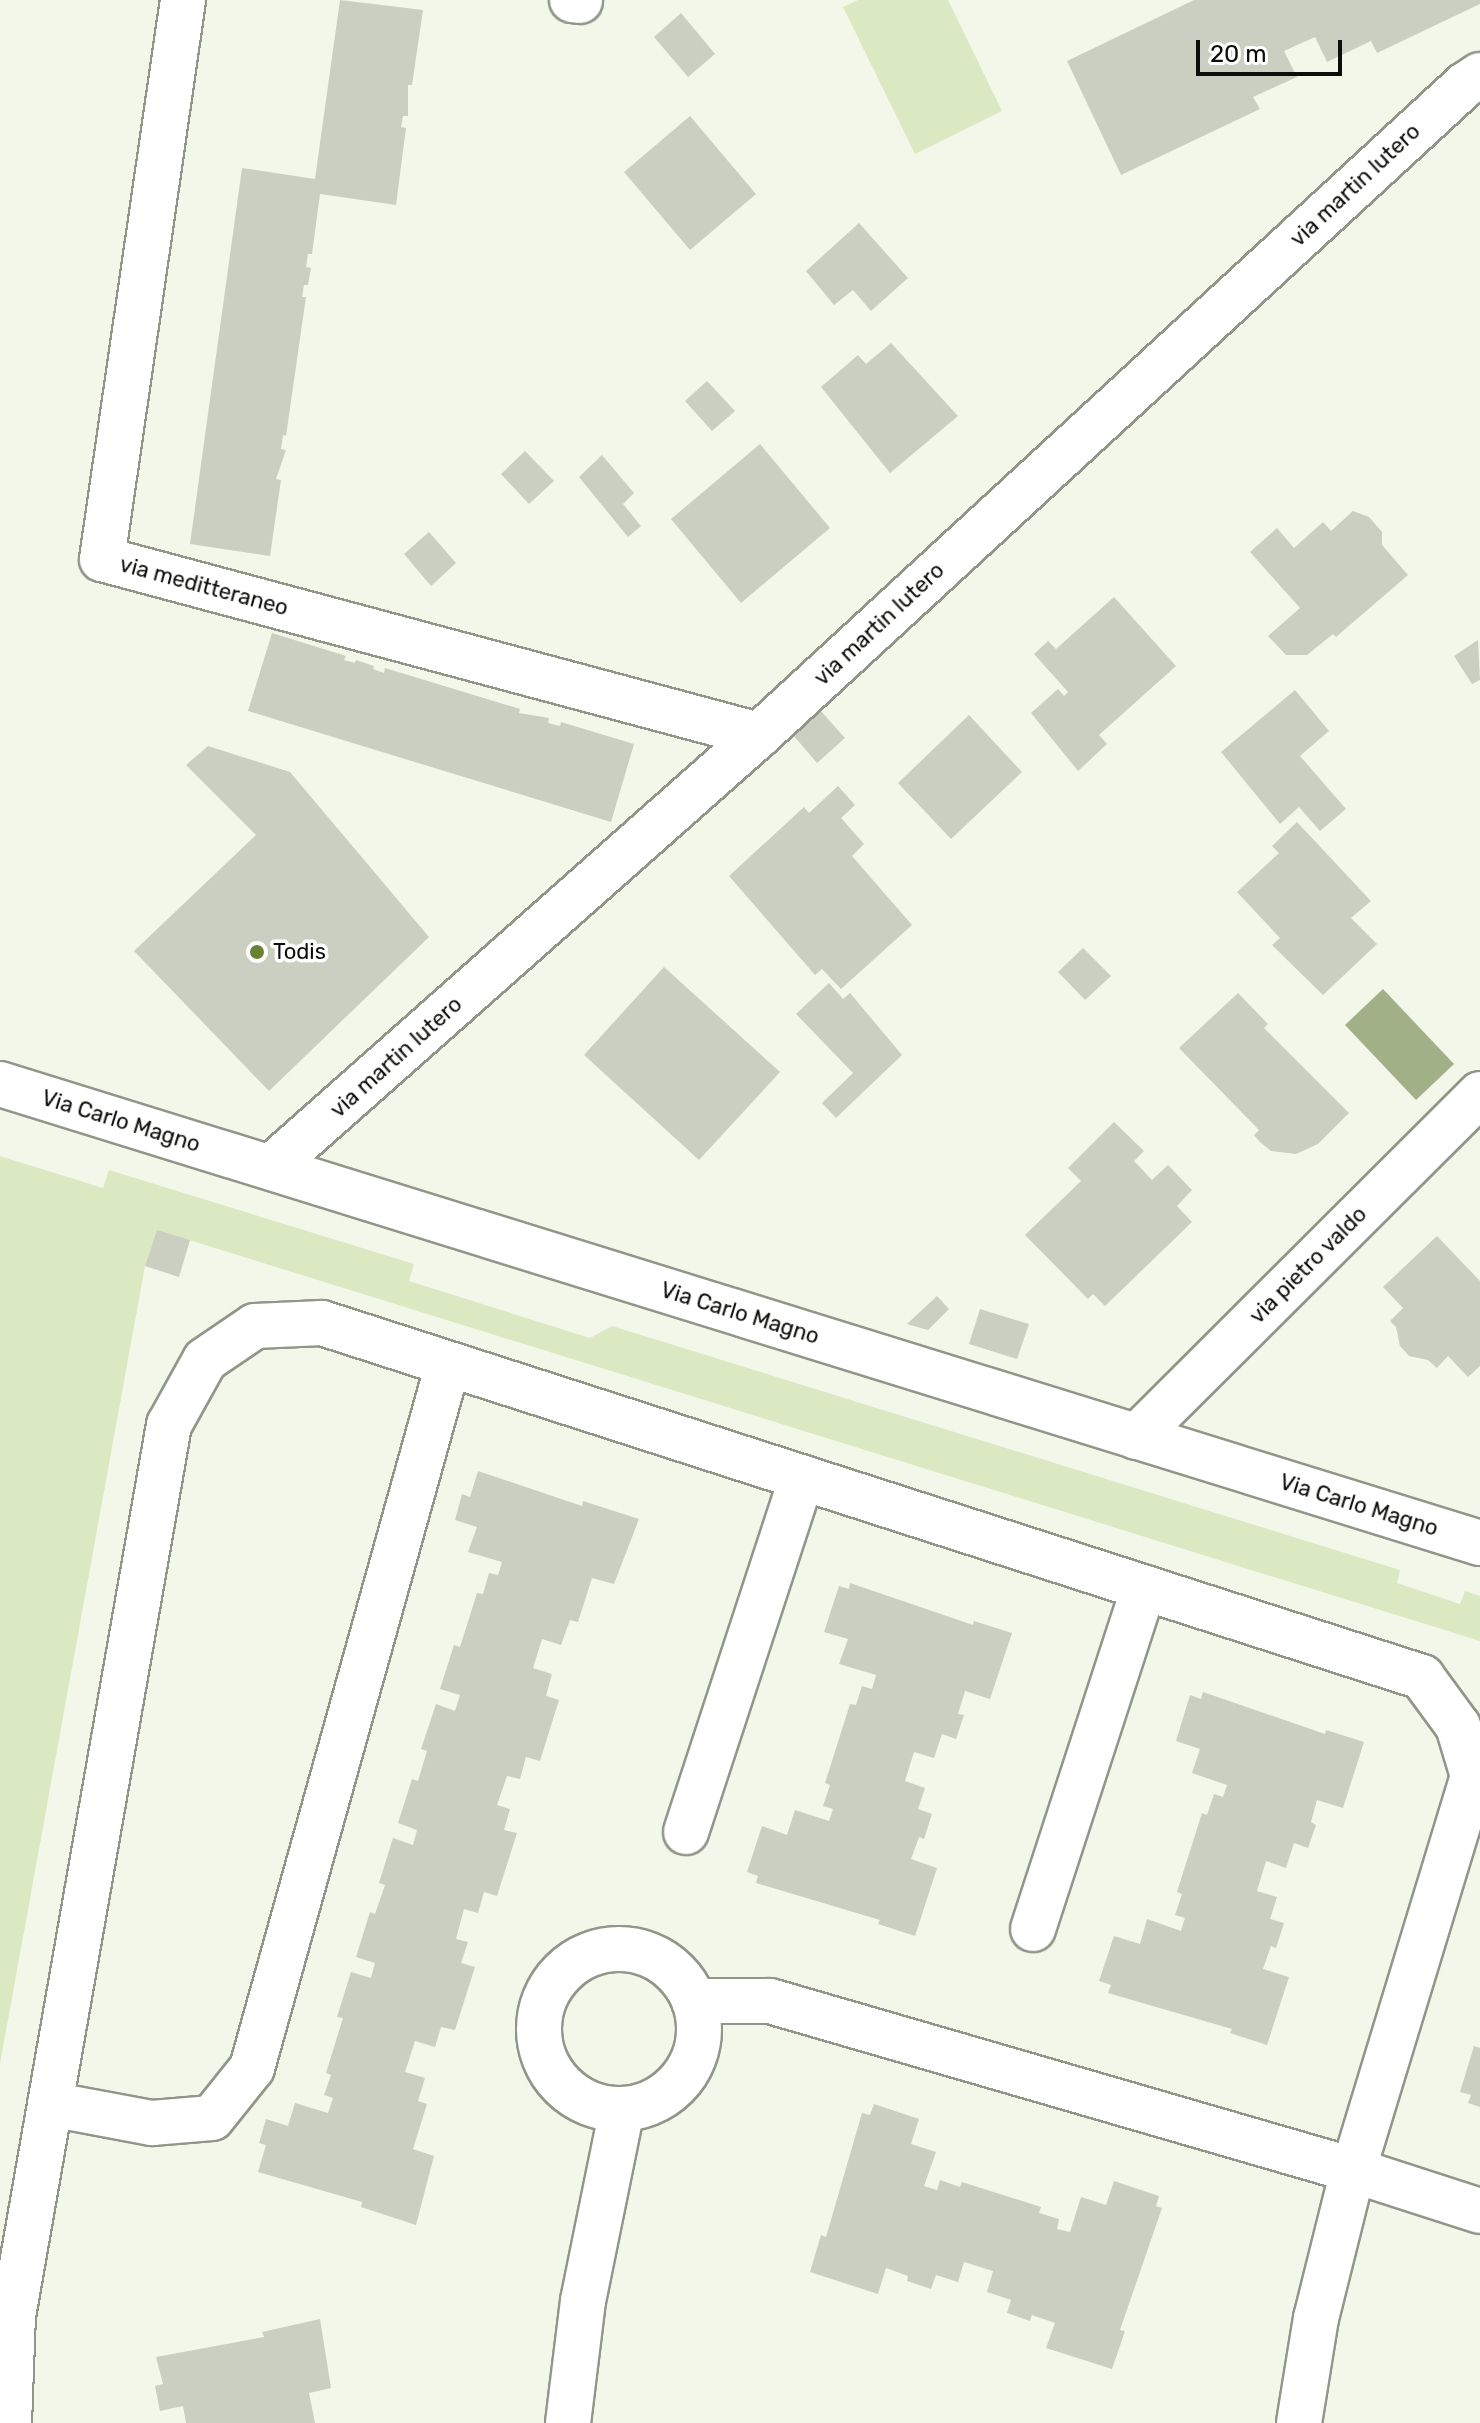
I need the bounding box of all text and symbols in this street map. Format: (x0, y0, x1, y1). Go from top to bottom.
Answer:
scale bar (1200, 24, 1346, 74)
text: 20 m (1210, 40, 1267, 68)
street label: via martin lutero (1285, 118, 1425, 252)
street label: via meditteraneo (117, 551, 291, 621)
street label: via martin lutero (809, 557, 949, 691)
place label: Todis (273, 939, 326, 965)
marker: Todis (248, 943, 266, 961)
street label: via martin lutero (325, 991, 467, 1123)
street label: Via Carlo Magno (39, 1084, 203, 1158)
street label: via pietro valdo (1244, 1201, 1372, 1329)
street label: Via Carlo Magno (658, 1276, 822, 1350)
street label: Via Carlo Magno (1277, 1468, 1441, 1542)

